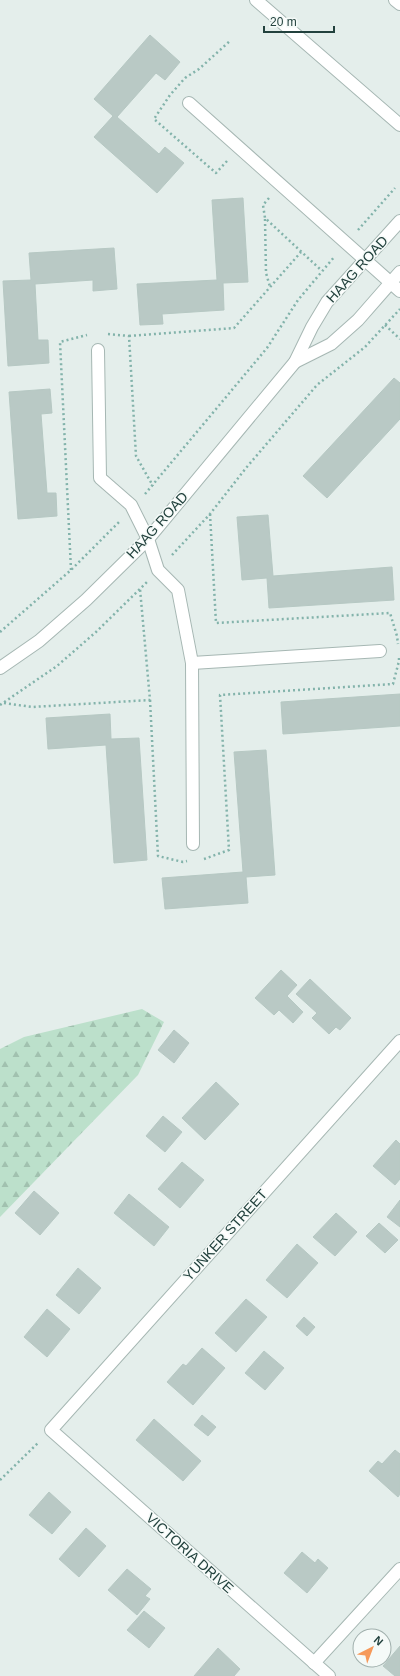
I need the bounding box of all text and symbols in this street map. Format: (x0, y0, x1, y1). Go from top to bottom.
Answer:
scale bar (264, 8, 334, 34)
text: 20 m (270, 15, 297, 29)
street label: HAAG ROAD (323, 232, 391, 306)
street label: HAAG ROAD (123, 488, 191, 562)
street label: YUNKER STREET (180, 1186, 271, 1284)
street label: VICTORIA DRIVE (143, 1510, 237, 1596)
north arrow (352, 1628, 392, 1668)
text: N (372, 1633, 386, 1648)

